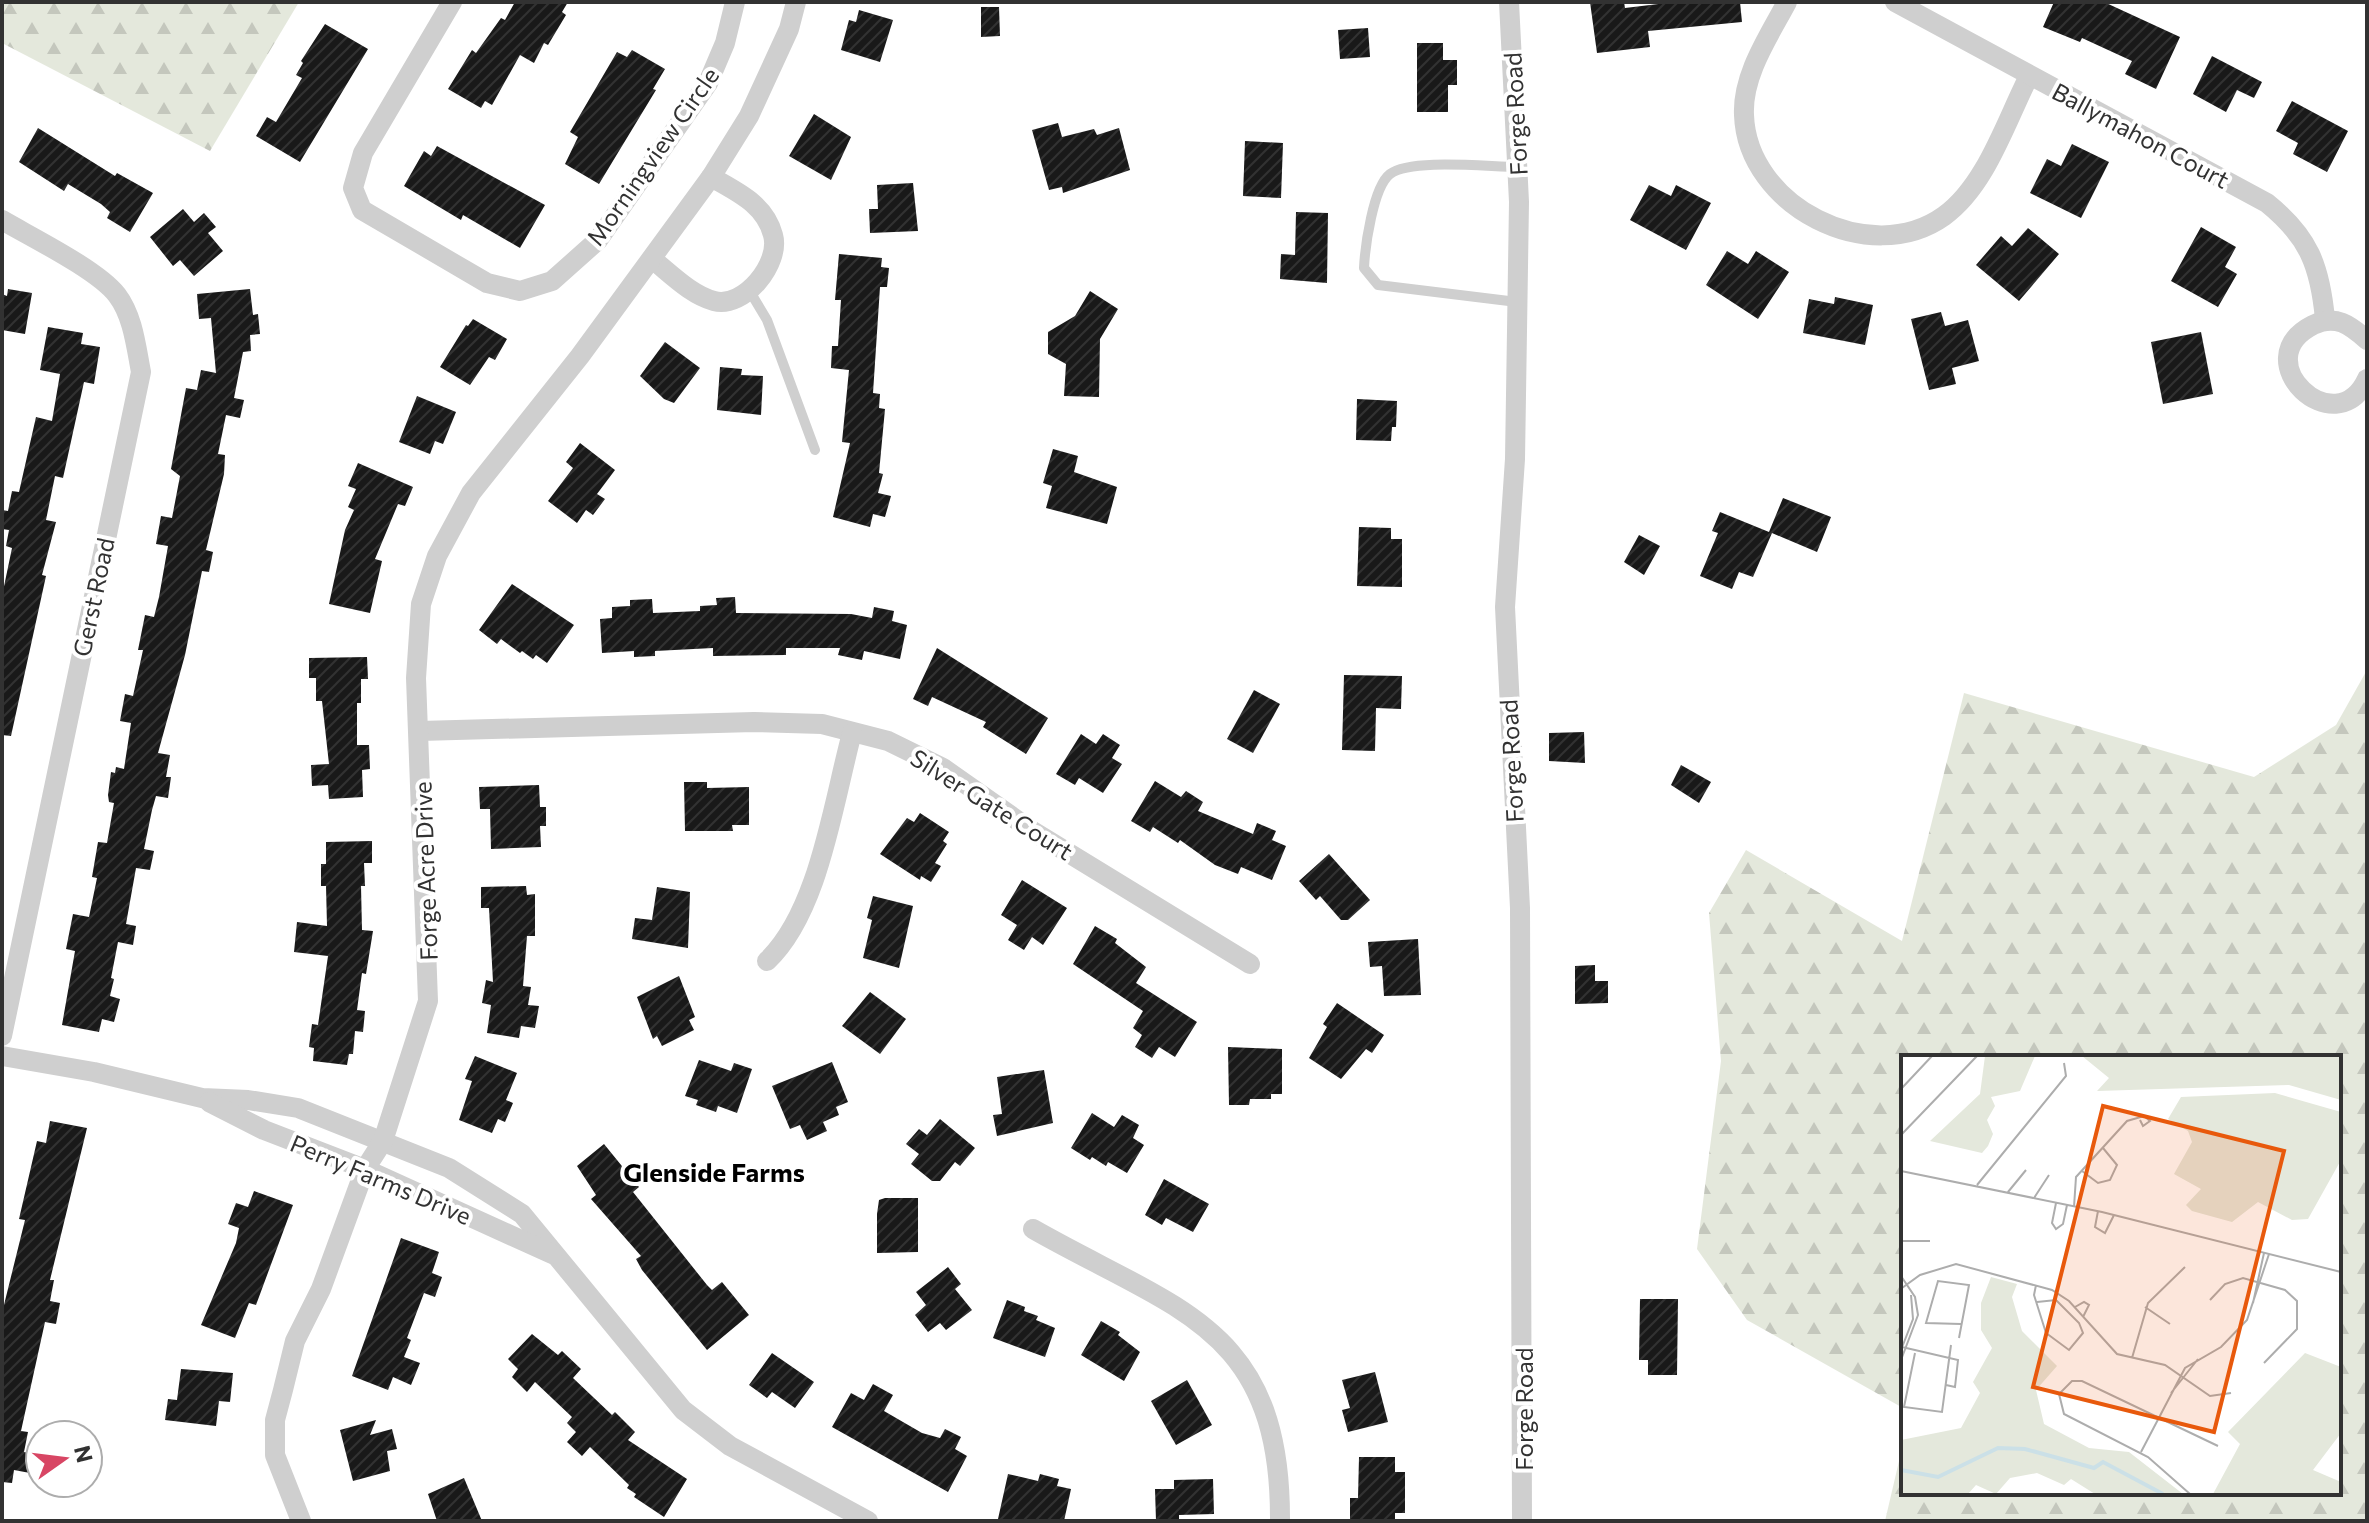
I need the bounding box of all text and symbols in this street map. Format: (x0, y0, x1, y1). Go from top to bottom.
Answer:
street label: Forge Road (1497, 52, 1533, 176)
street label: Morningview Circle (580, 61, 724, 251)
street label: Ballymahon Court (2048, 76, 2235, 194)
street label: Gerst Road (66, 535, 120, 659)
street label: Forge Road (1493, 699, 1529, 823)
street label: Silver Gate Court (906, 742, 1079, 866)
street label: Forge Acre Drive (407, 781, 443, 961)
inset map (1901, 1055, 2341, 1495)
street label: Perry Farms Drive (286, 1128, 476, 1230)
district label: Glenside Farms (623, 1156, 805, 1187)
street label: Forge Road (1509, 1347, 1538, 1471)
north arrow (24, 1419, 104, 1499)
text: N (69, 1443, 99, 1465)

